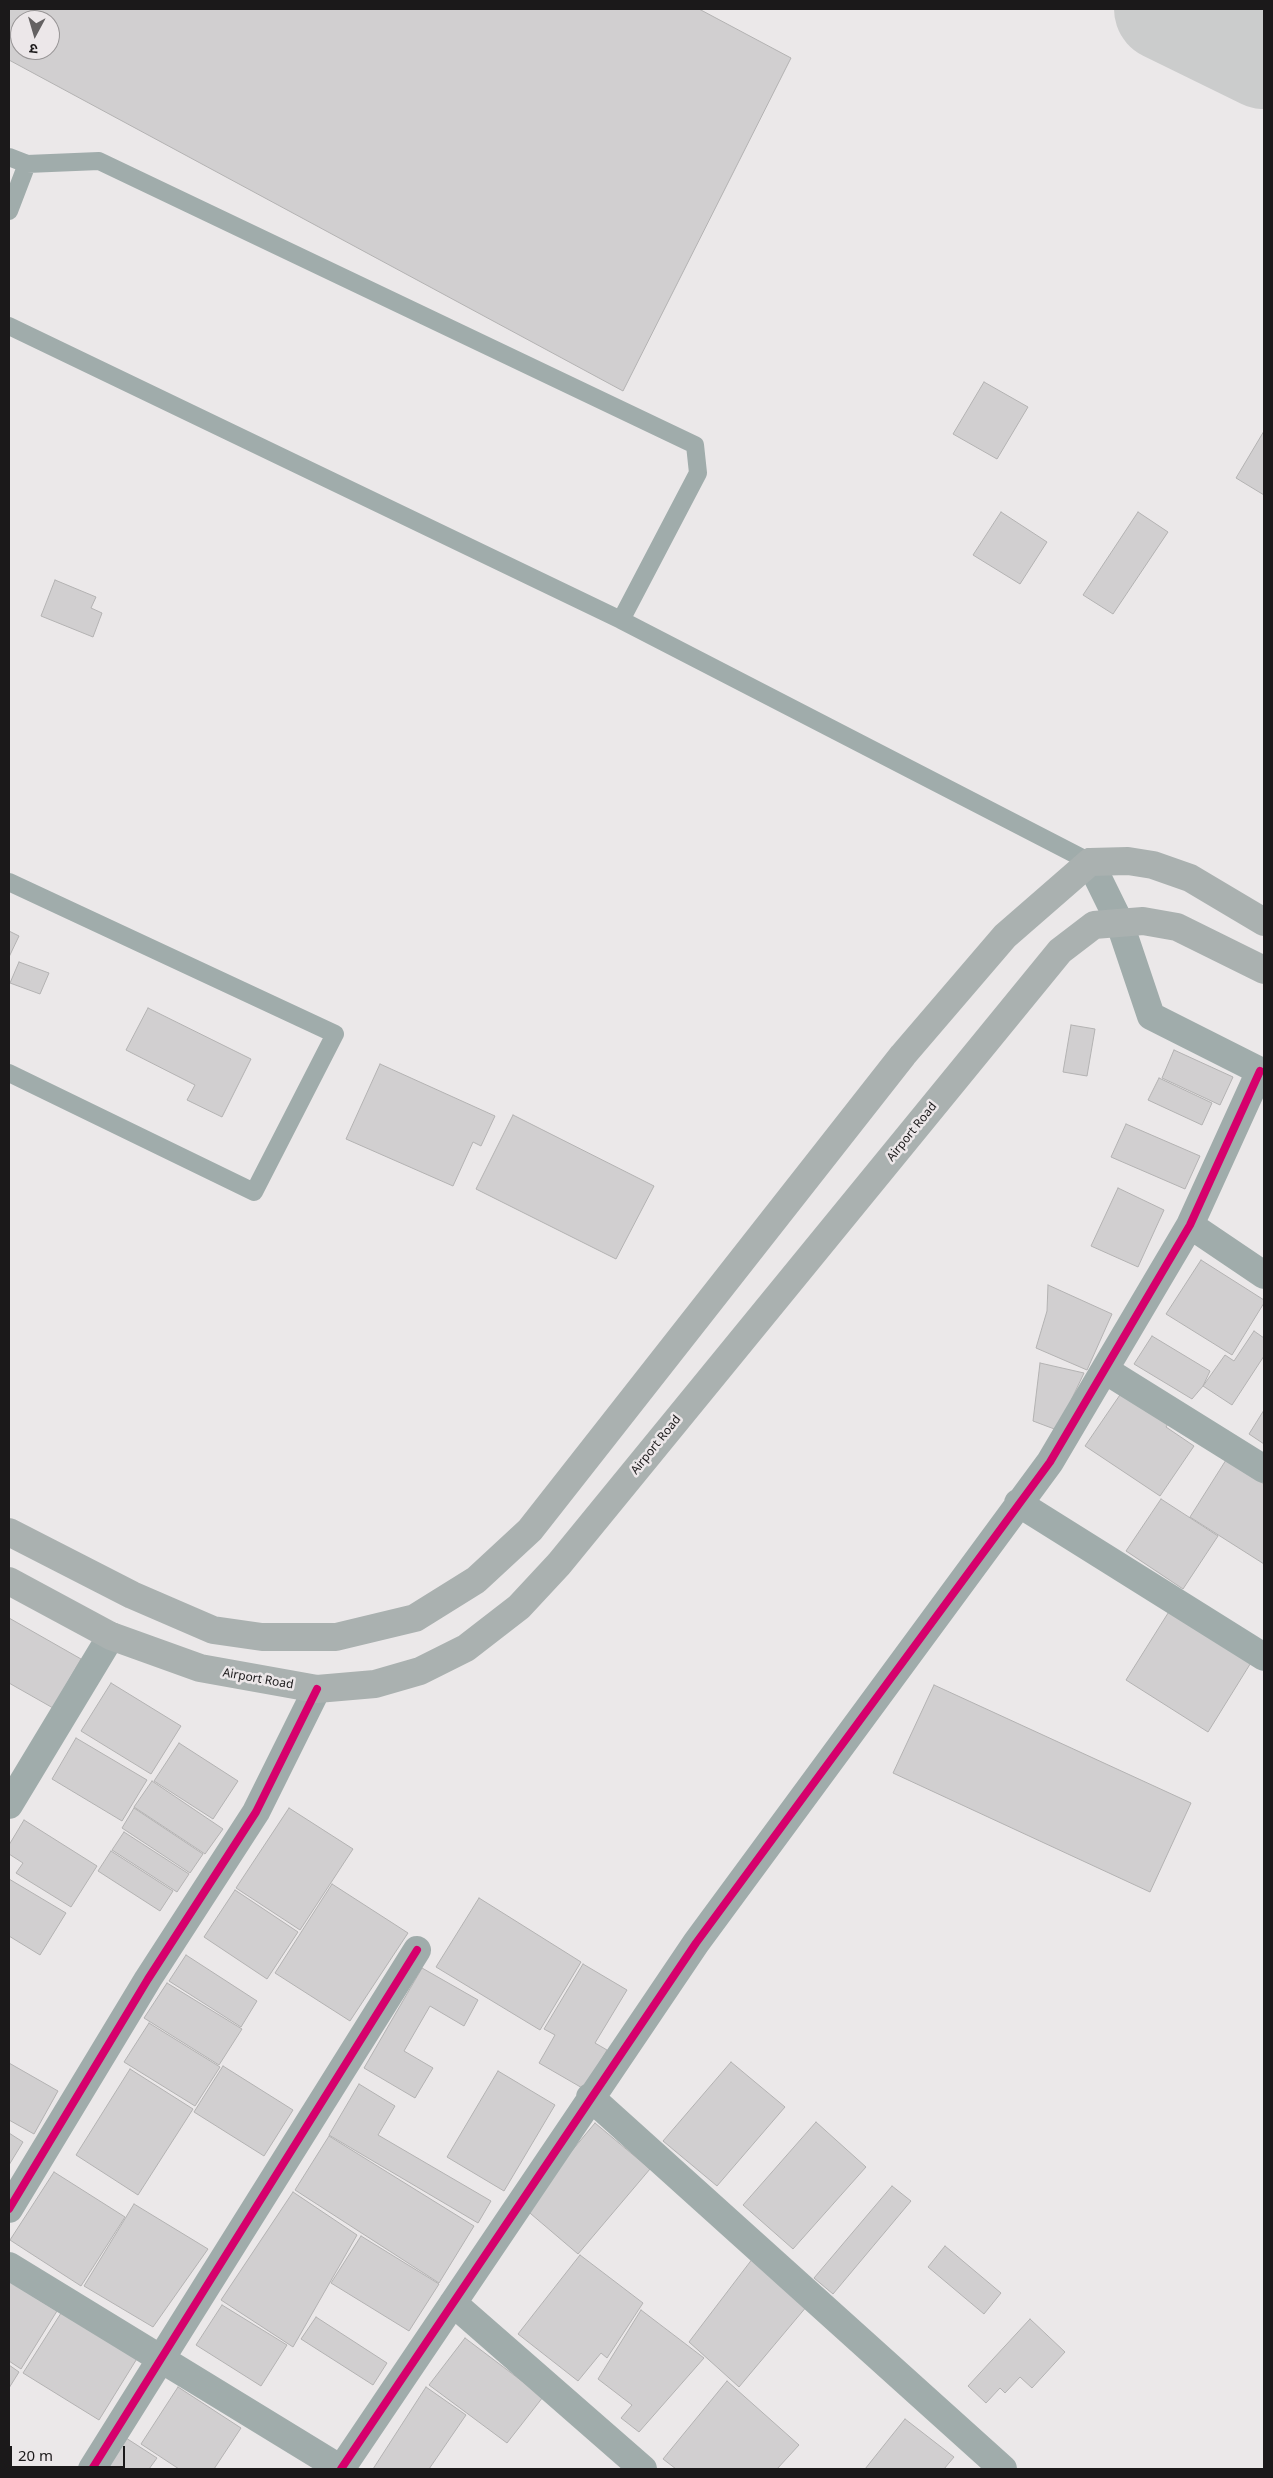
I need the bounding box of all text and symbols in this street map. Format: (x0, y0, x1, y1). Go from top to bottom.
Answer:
north arrow (10, 10, 60, 60)
text: उ (28, 40, 39, 59)
street label: Airport Road (884, 1100, 940, 1164)
street label: Airport Road (628, 1413, 684, 1477)
street label: Airport Road (221, 1666, 295, 1692)
scale bar (12, 2436, 128, 2468)
text: 20 m (18, 2445, 53, 2465)

